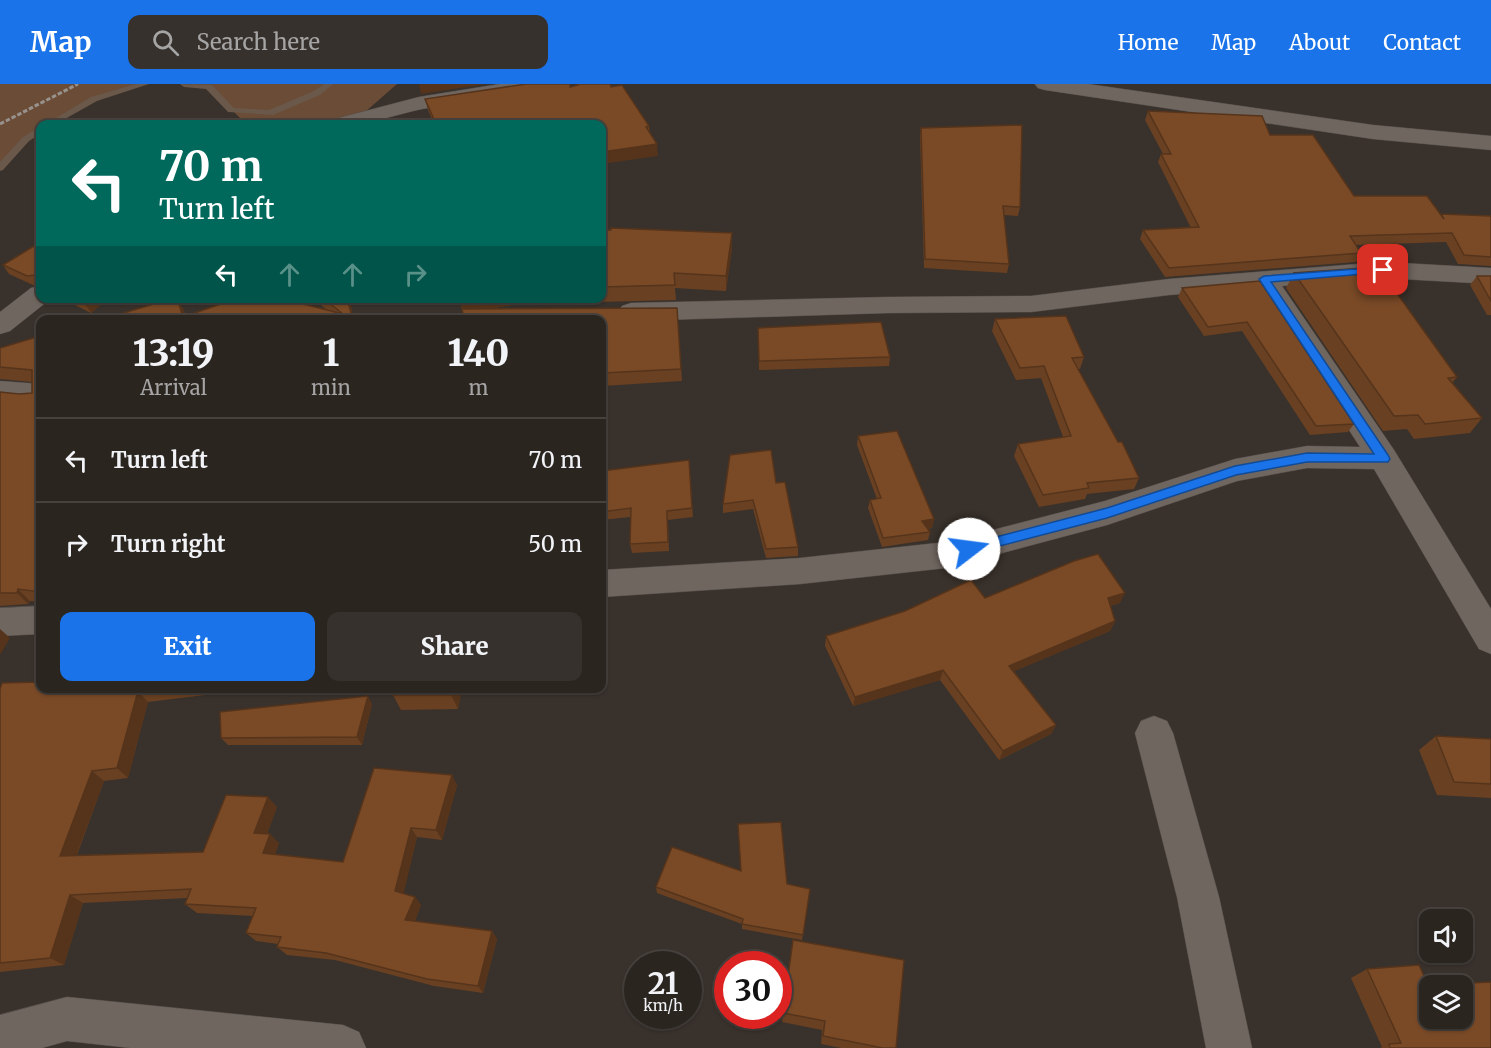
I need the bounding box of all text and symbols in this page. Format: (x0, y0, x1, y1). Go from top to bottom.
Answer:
search box (128, 15, 548, 69)
text: Map (30, 24, 92, 60)
icon: search (149, 26, 182, 59)
text: Search here (197, 28, 320, 56)
text: Home (1118, 29, 1178, 56)
text: Map (1211, 29, 1256, 56)
text: About (1289, 29, 1350, 56)
text: Contact (1383, 29, 1461, 56)
text: 70 m (159, 140, 263, 192)
icon: left (60, 144, 138, 222)
text: Turn left (159, 192, 274, 226)
pin (1357, 244, 1408, 295)
icon: arrive (1366, 253, 1399, 286)
icon: left (210, 258, 243, 291)
icon: ahead (273, 258, 306, 291)
icon: ahead (336, 258, 369, 291)
icon: right (399, 258, 432, 291)
text: 13:19 (133, 331, 214, 376)
text: 1 (322, 331, 339, 376)
text: 140 (448, 331, 509, 376)
text: Arrival (140, 375, 207, 400)
text: min (311, 375, 351, 400)
text: m (468, 375, 488, 400)
icon: left (60, 444, 93, 477)
text: Turn left (111, 446, 208, 474)
text: 70 m (529, 446, 582, 474)
position arrow (937, 517, 1001, 581)
icon: right (60, 528, 93, 561)
text: Turn right (111, 530, 225, 558)
text: 50 m (528, 530, 582, 558)
button: Exit (60, 612, 315, 681)
button: Share (327, 612, 582, 681)
map controls (1419, 909, 1473, 1029)
button: sound (1419, 909, 1473, 963)
speed limit sign: 30 (714, 951, 792, 1029)
text: 21 (648, 964, 678, 1002)
button: layers (1419, 975, 1473, 1029)
text: km/h (643, 996, 683, 1015)

